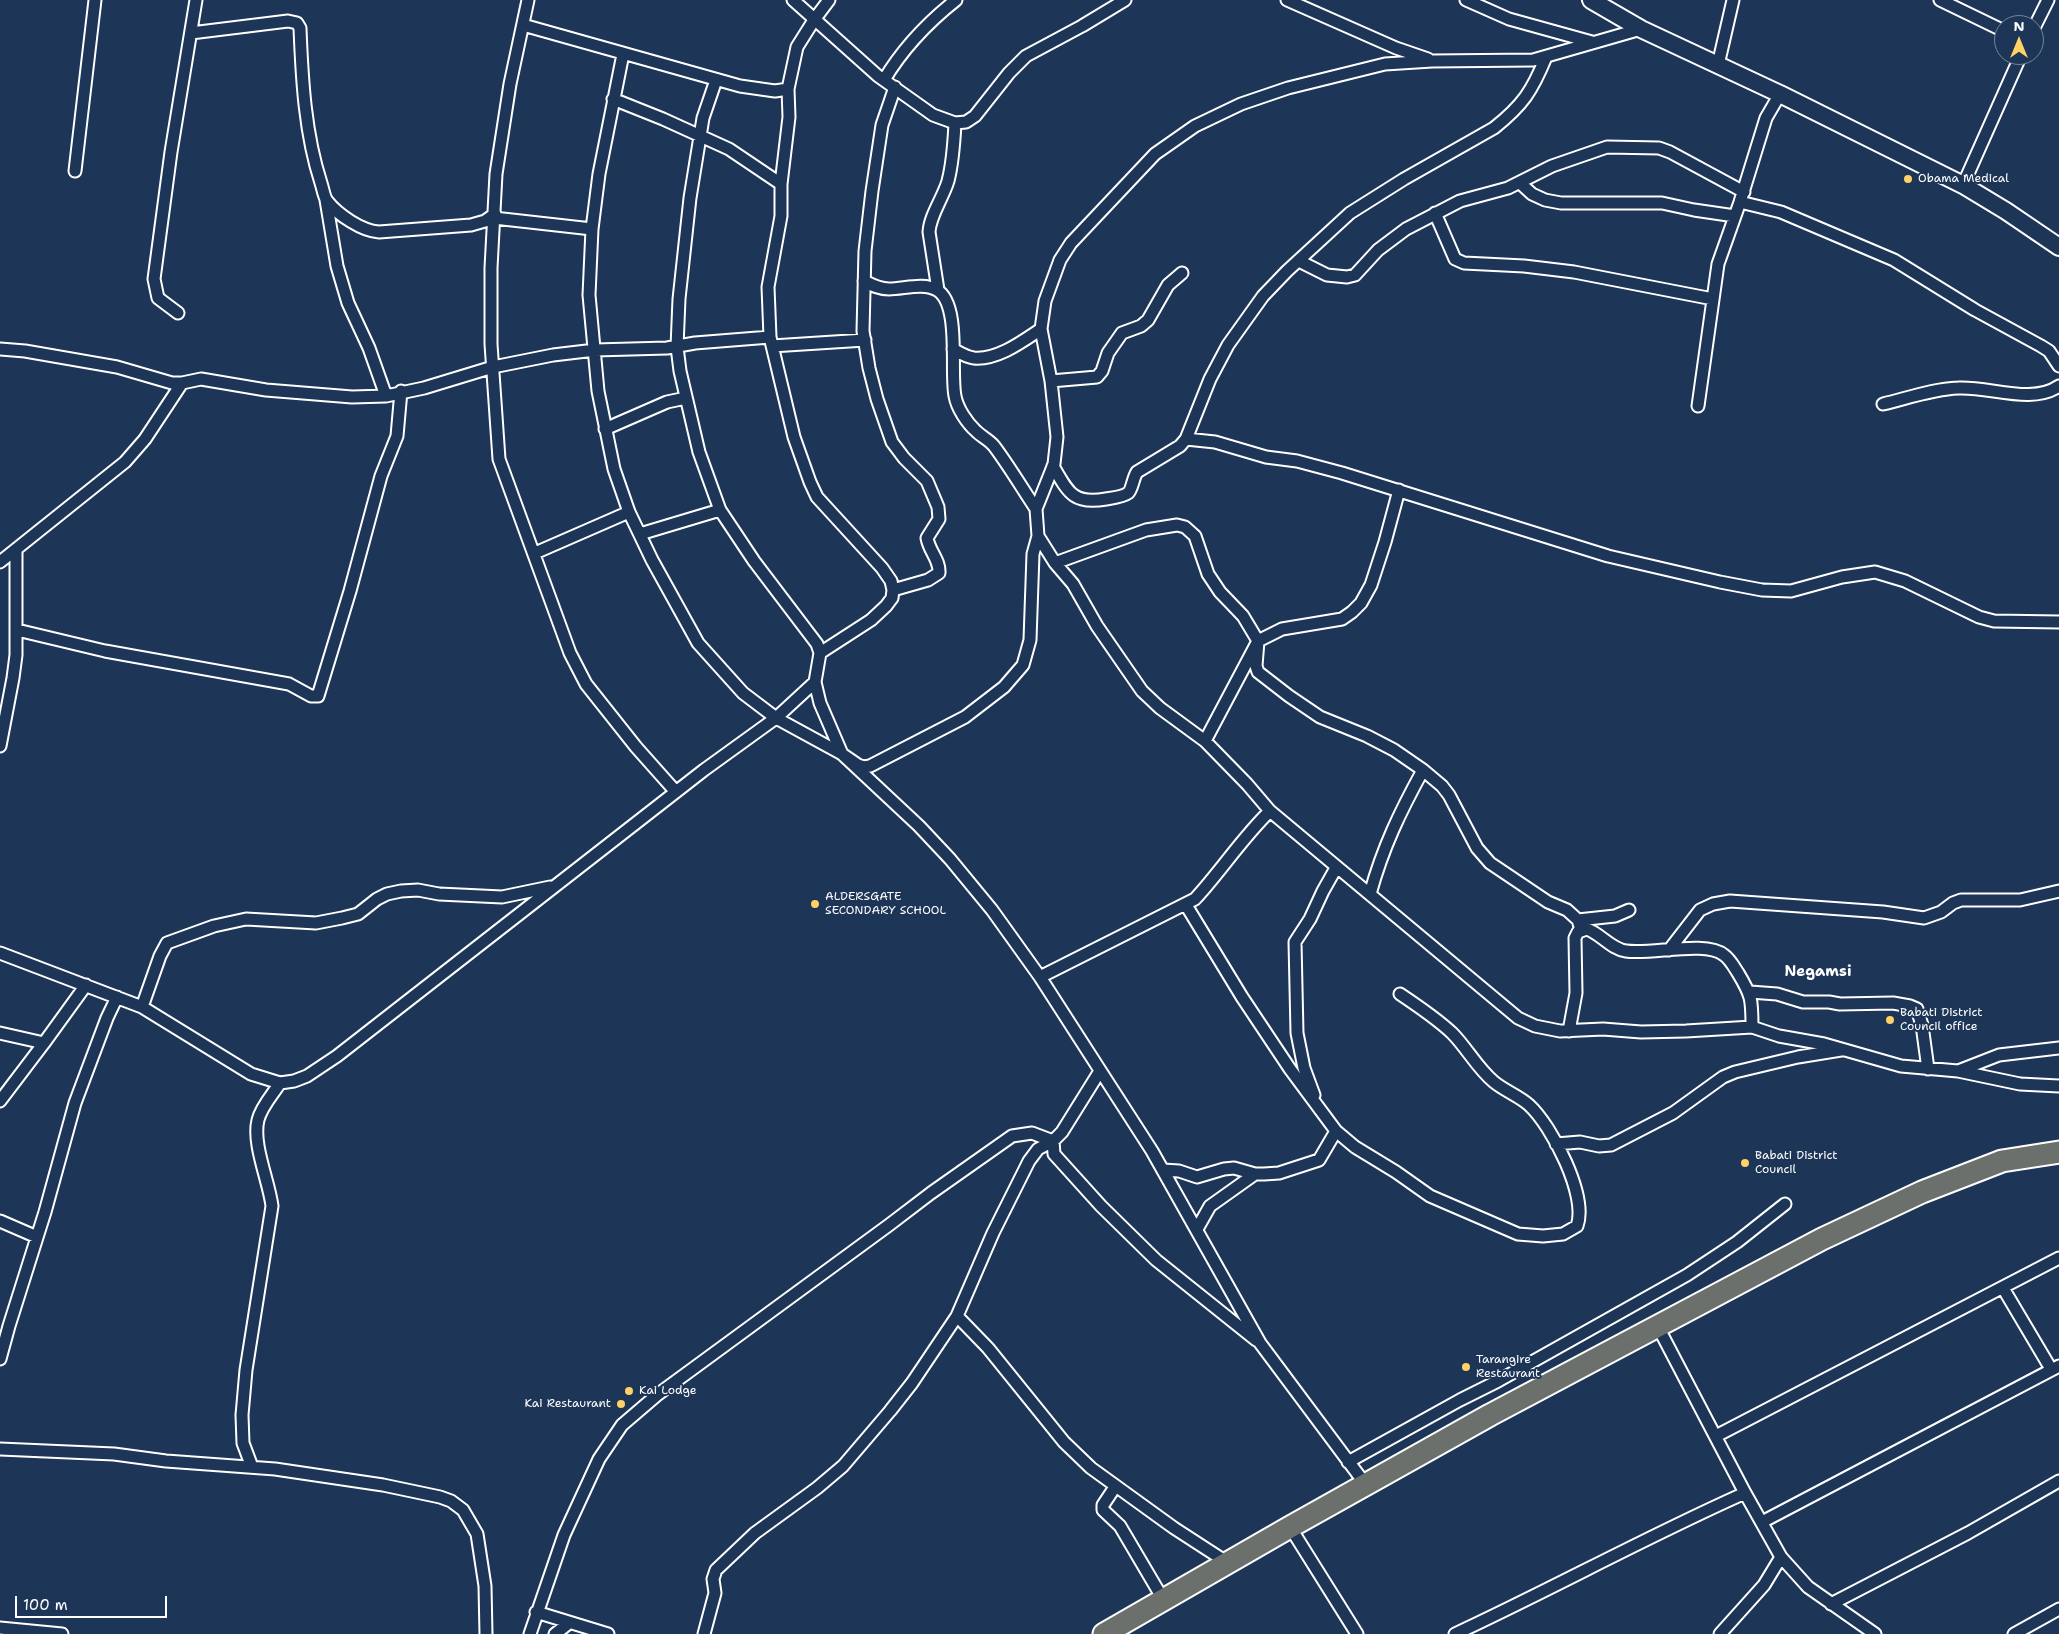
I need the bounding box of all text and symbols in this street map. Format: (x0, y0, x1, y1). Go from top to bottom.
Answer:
north arrow (1994, 15, 2044, 65)
text: N (2013, 17, 2025, 35)
place label: Obama Medical (1918, 172, 2009, 186)
marker: Obama Medical (1902, 173, 1914, 185)
place label: ALDERSGATE SECONDARY SCHOOL (825, 890, 946, 918)
marker: ALDERSGATE SECONDARY SCHOOL (809, 898, 821, 910)
district label: Negamsi (1784, 963, 1852, 981)
place label: Babati District Council office (1900, 1006, 1983, 1034)
marker: Babati District Council office (1884, 1014, 1896, 1026)
place label: Babati District Council (1755, 1149, 1838, 1177)
marker: Babati District Council (1739, 1157, 1751, 1169)
place label: Tarangire Restaurant (1476, 1353, 1540, 1381)
marker: Tarangire Restaurant (1460, 1361, 1472, 1373)
place label: Kai Lodge (639, 1384, 696, 1398)
marker: Kai Lodge (623, 1385, 635, 1397)
place label: Kai Restaurant (524, 1397, 611, 1411)
marker: Kai Restaurant (615, 1398, 627, 1410)
scale bar (18, 1586, 170, 1618)
text: 100 m (23, 1595, 68, 1615)

